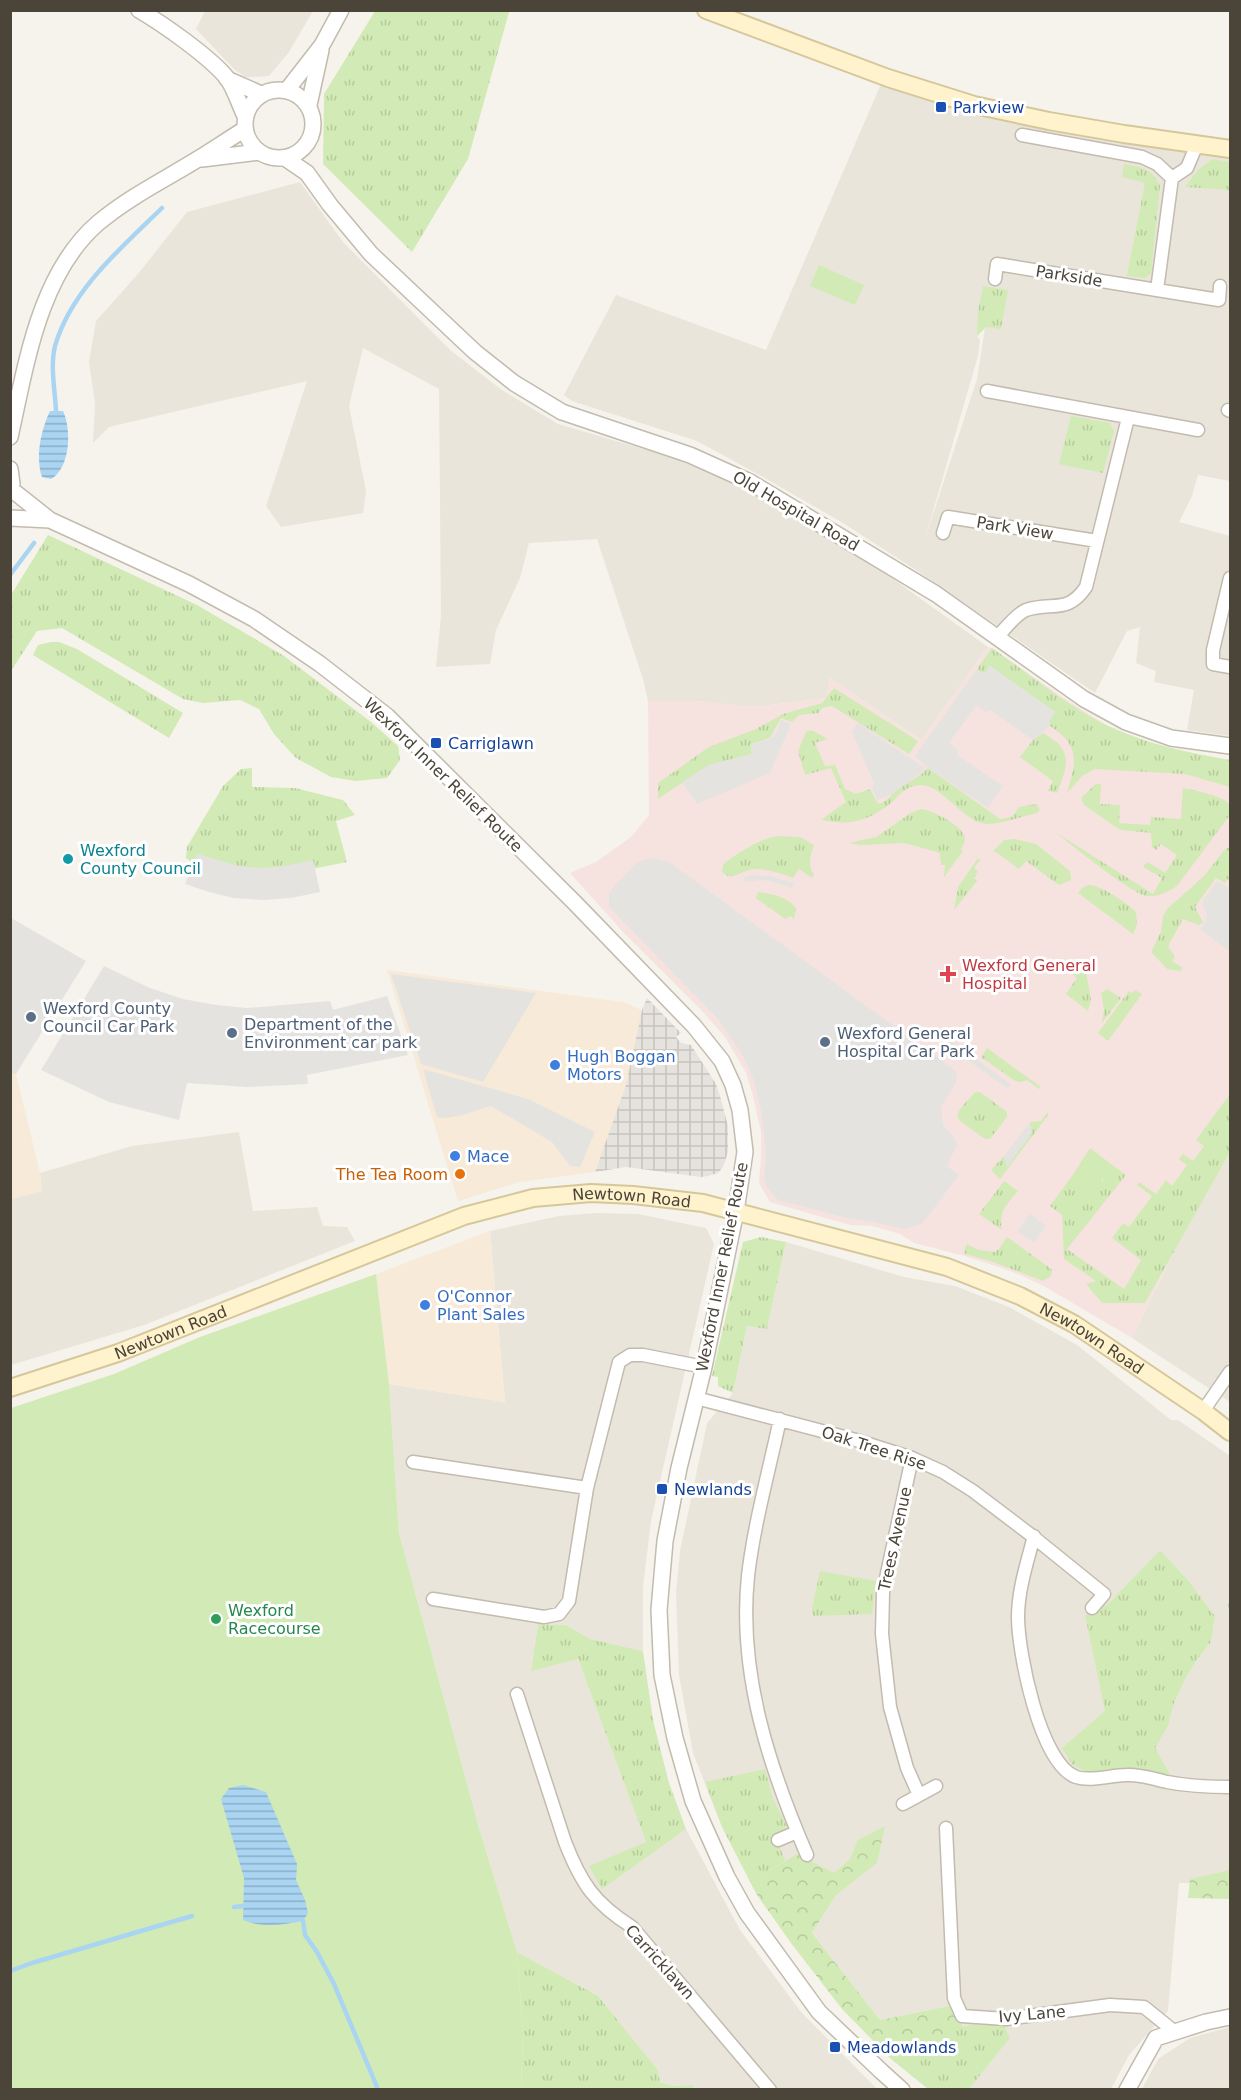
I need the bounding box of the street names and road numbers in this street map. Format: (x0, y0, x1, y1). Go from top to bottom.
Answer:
street label: Parkside (1034, 261, 1104, 291)
street label: Old Hospital Road (729, 467, 863, 555)
street label: Park View (975, 513, 1055, 543)
street label: Wexford Inner Relief Route (360, 694, 526, 856)
street label: Wexford Inner Relief Route (692, 1160, 752, 1374)
street label: Newtown Road (571, 1183, 692, 1211)
street label: Newtown Road (1037, 1299, 1148, 1378)
street label: Newtown Road (111, 1301, 230, 1363)
street label: Oak Tree Rise (819, 1422, 929, 1474)
street label: Trees Avenue (874, 1485, 915, 1594)
street label: Carricklawn (622, 1921, 698, 2003)
street label: Ivy Lane (998, 2002, 1066, 2026)

